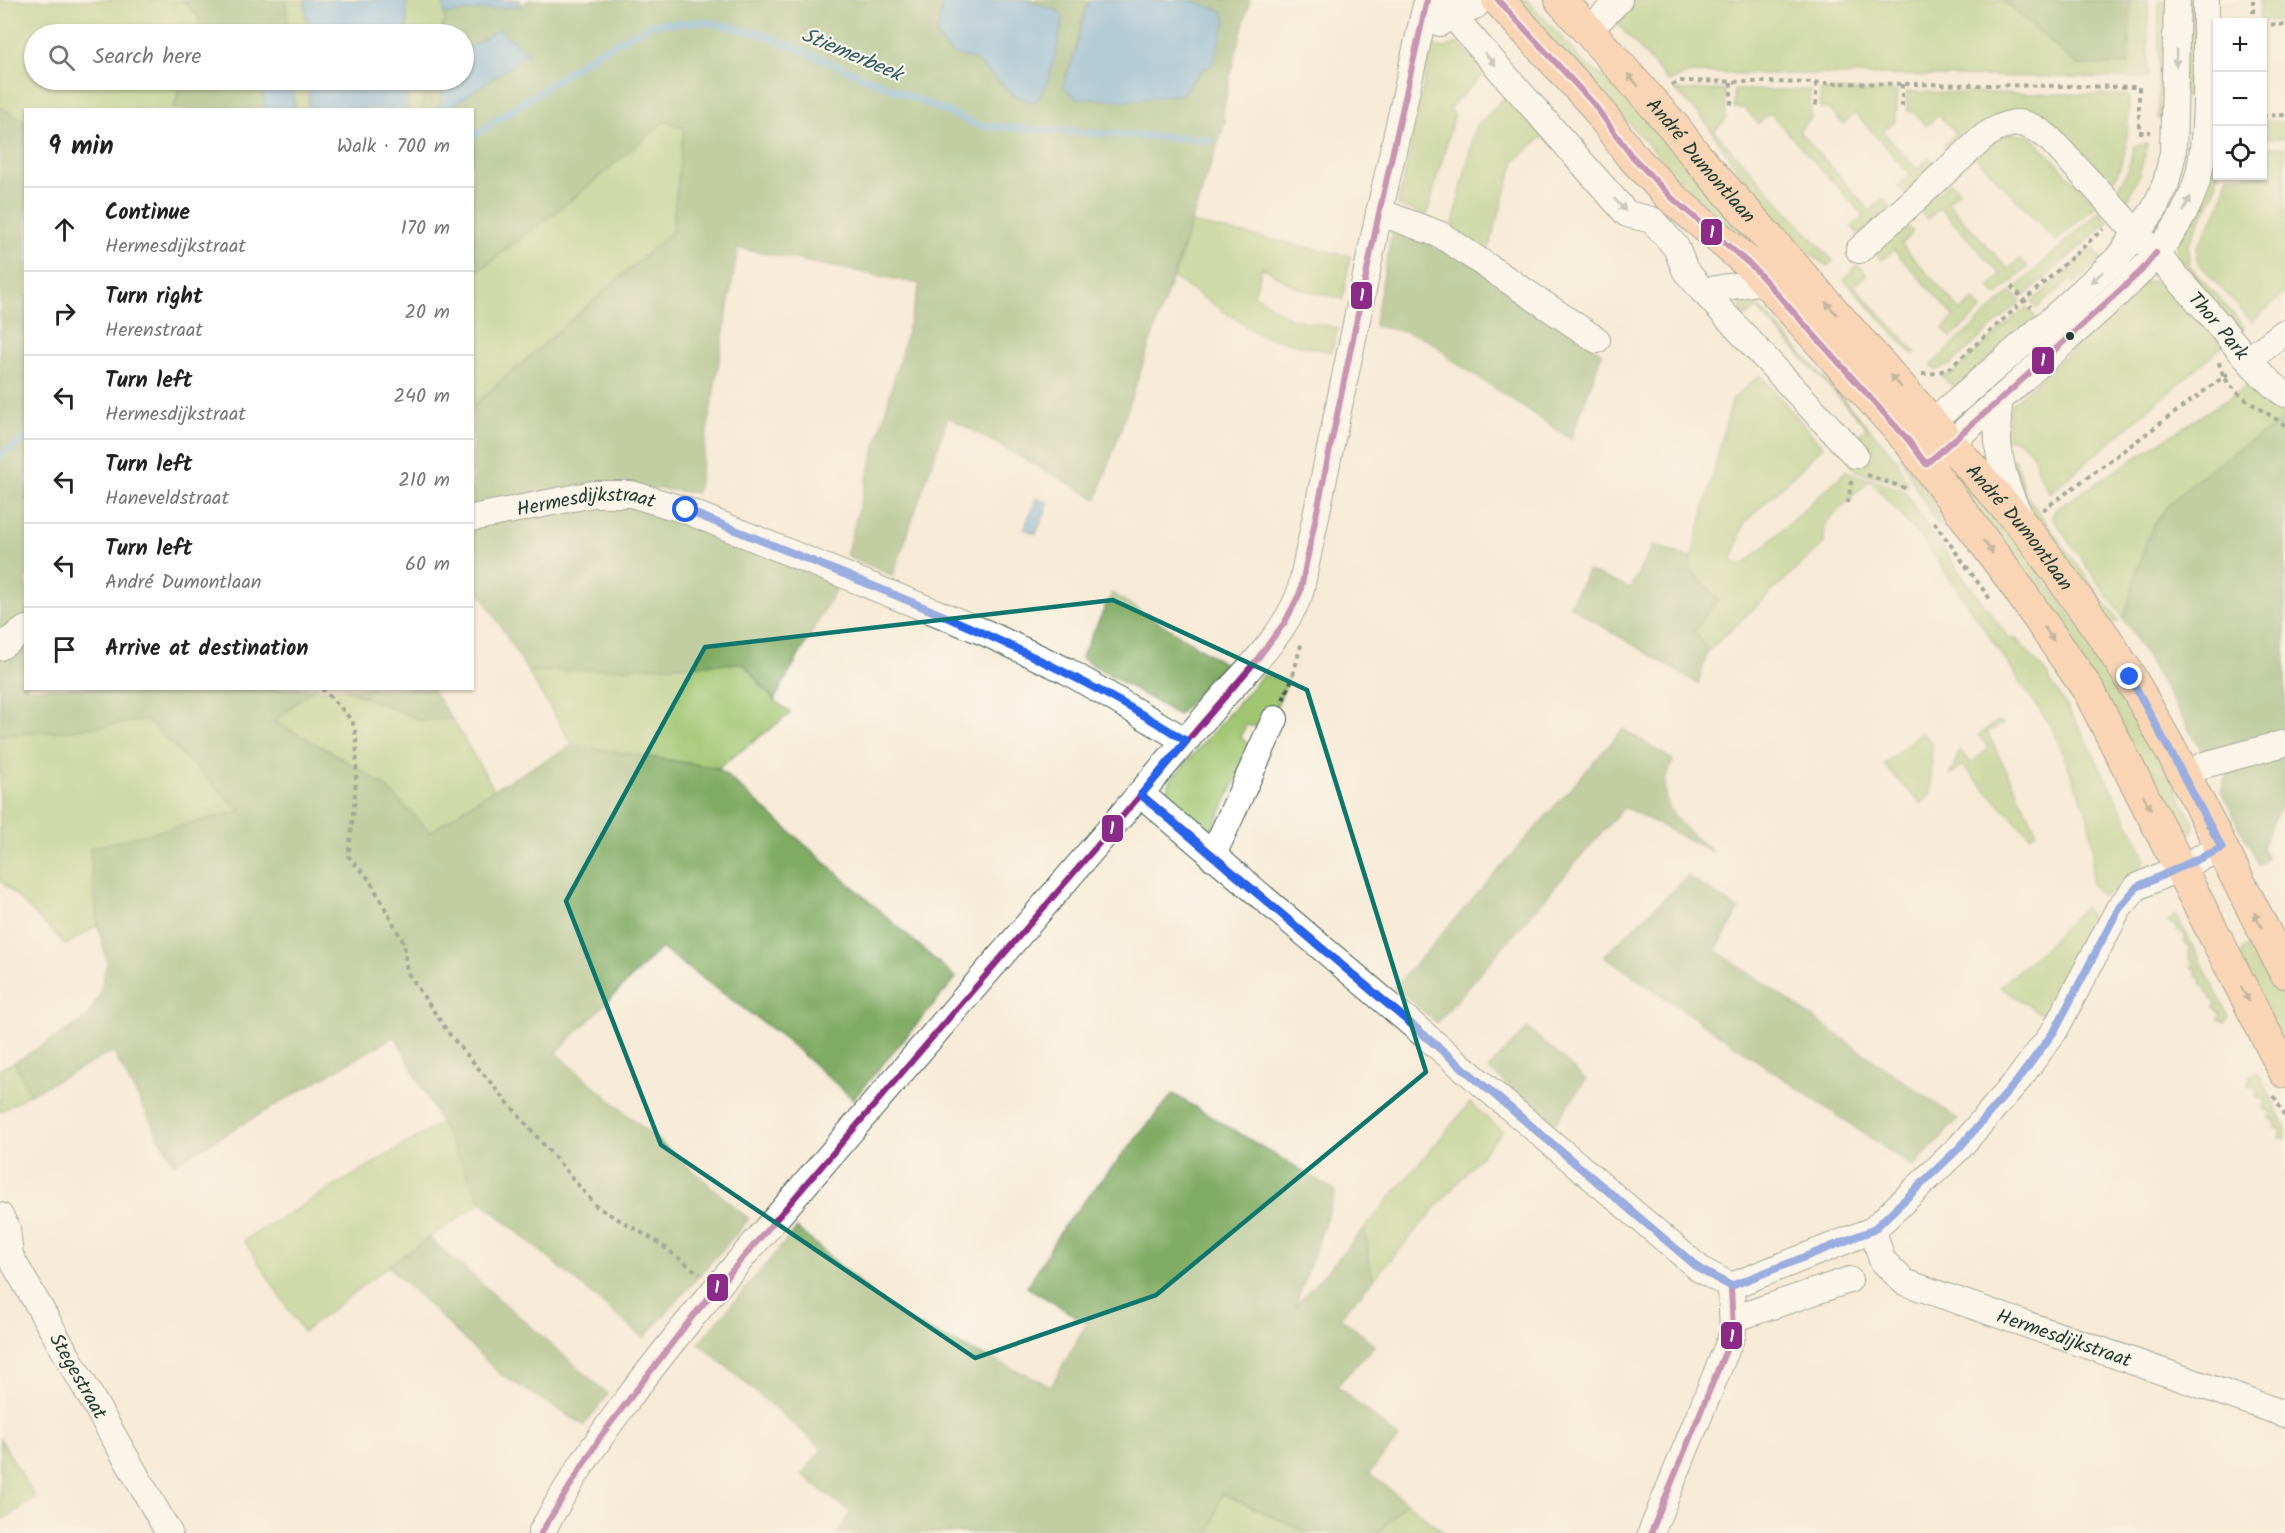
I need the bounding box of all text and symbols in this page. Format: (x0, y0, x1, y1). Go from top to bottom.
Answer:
map controls (2213, 18, 2267, 180)
button: + (2213, 18, 2267, 72)
water label: Stiemerbeek (796, 19, 910, 93)
search box (24, 24, 474, 90)
text: Search here (93, 40, 201, 75)
icon: search (45, 41, 78, 74)
one-way arrow (2171, 49, 2181, 68)
one-way arrow (1484, 51, 1497, 67)
button: − (2213, 72, 2267, 126)
one-way arrow (1627, 73, 1640, 88)
street label: André Dumontlaan (1637, 91, 1763, 231)
text: 9 min (48, 126, 114, 168)
button: locate (2213, 126, 2267, 180)
text: Walk · 700 m (337, 131, 450, 163)
text: Continue (105, 196, 190, 231)
one-way arrow (2183, 196, 2192, 213)
one-way arrow (1613, 197, 1626, 212)
icon: ahead (48, 213, 81, 246)
text: 170 m (401, 213, 450, 245)
line badge: 1 (1700, 218, 1723, 246)
text: 1 (1710, 221, 1715, 246)
text: Hermesdijkstraat (105, 231, 246, 263)
one-way arrow (2090, 270, 2105, 284)
text: Turn right (105, 280, 203, 315)
line badge: 1 (1350, 281, 1373, 310)
text: 1 (1360, 284, 1365, 309)
street label: Thor Park (2179, 285, 2256, 369)
icon: right (48, 297, 81, 330)
text: 20 m (404, 297, 450, 329)
one-way arrow (1824, 301, 1838, 316)
text: Herenstraat (105, 315, 203, 347)
unlabelled marker (2064, 330, 2076, 342)
line badge: 1 (2031, 346, 2055, 375)
text: 1 (2041, 349, 2046, 374)
text: Turn left (105, 364, 192, 399)
one-way arrow (1890, 374, 1903, 389)
icon: left (48, 381, 81, 414)
text: 240 m (393, 381, 450, 413)
text: Hermesdijkstraat (105, 399, 246, 431)
text: Turn left (105, 448, 192, 483)
street label: André Dumontlaan (1957, 457, 2080, 598)
icon: left (48, 465, 81, 498)
text: 210 m (398, 465, 450, 497)
street label: Hermesdijkstraat (514, 480, 659, 527)
text: Haneveldstraat (105, 483, 229, 515)
route start (672, 496, 698, 522)
text: Turn left (105, 532, 192, 567)
one-way arrow (1981, 540, 1993, 555)
icon: left (48, 549, 81, 582)
text: 60 m (405, 549, 450, 581)
text: André Dumontlaan (105, 567, 261, 599)
one-way arrow (2044, 625, 2055, 642)
text: Arrive at destination (105, 632, 308, 667)
icon: arrive (48, 633, 81, 666)
route end (2116, 663, 2142, 689)
one-way arrow (2142, 794, 2152, 811)
line badge: 1 (1101, 814, 1124, 843)
text: 1 (1110, 817, 1115, 842)
one-way arrow (2254, 911, 2264, 929)
one-way arrow (2241, 986, 2250, 1003)
line badge: 1 (706, 1273, 729, 1302)
text: 1 (715, 1276, 720, 1301)
street label: Hermesdijkstraat (1992, 1301, 2136, 1378)
line badge: 1 (1720, 1321, 1743, 1350)
text: 1 (1730, 1325, 1735, 1350)
street label: Stegestraat (39, 1327, 115, 1426)

